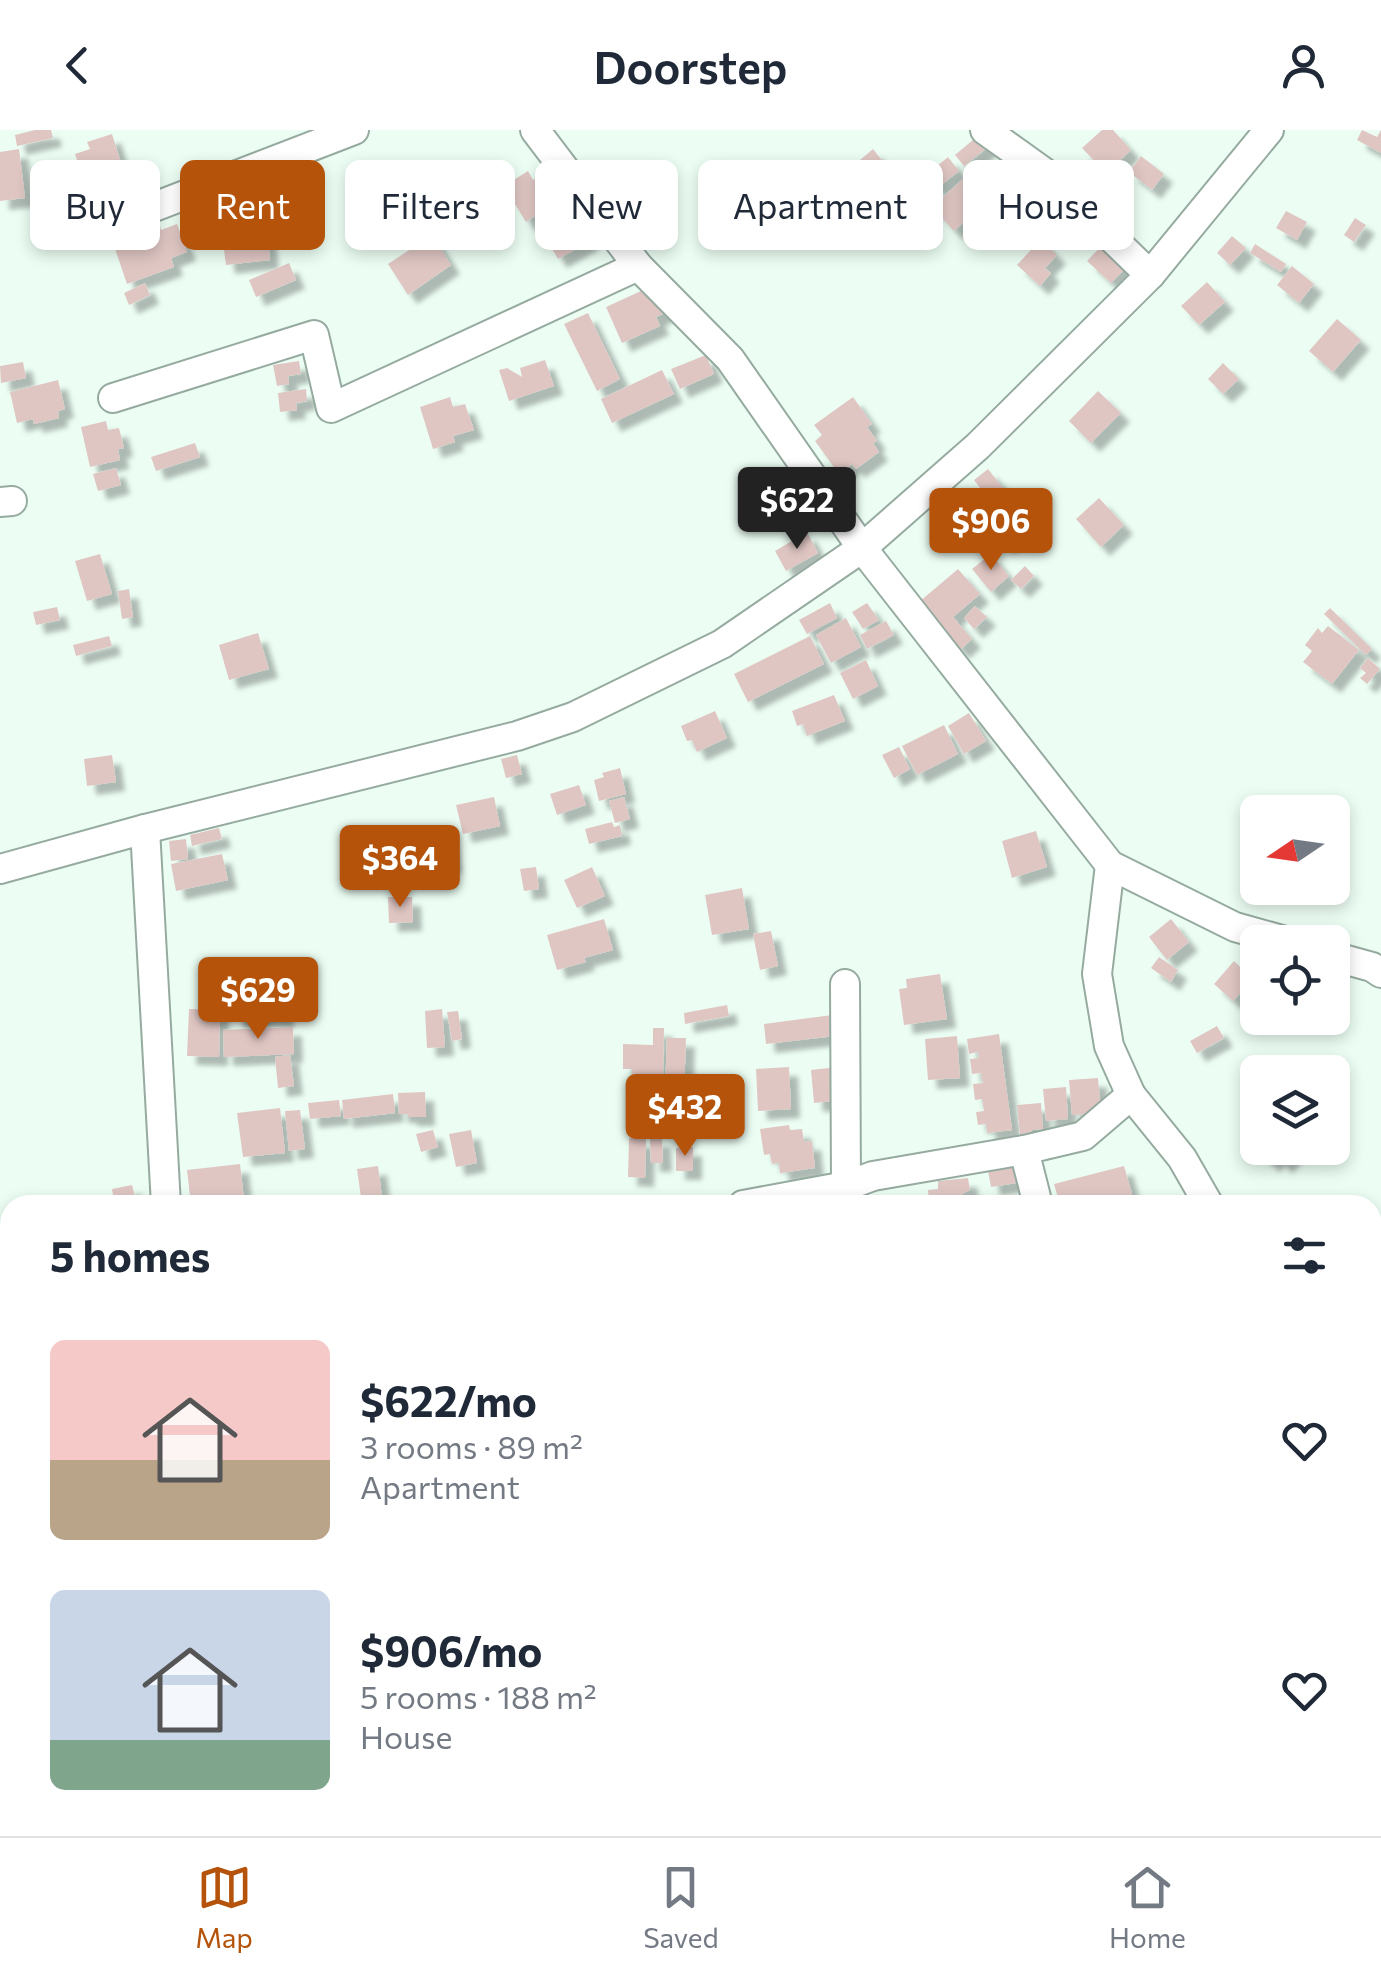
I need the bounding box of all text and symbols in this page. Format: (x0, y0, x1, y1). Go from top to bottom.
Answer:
icon: back (50, 38, 105, 93)
text: Doorstep (593, 38, 788, 93)
icon: person (1276, 38, 1331, 93)
chip: Buy (30, 160, 160, 250)
chip: Rent (180, 160, 325, 250)
chip: Filters (345, 160, 515, 250)
chip: New (535, 160, 678, 250)
chip: Apartment (698, 160, 943, 250)
chip: House (963, 160, 1134, 250)
pin: $622 (738, 467, 856, 552)
text: $622 (760, 479, 834, 519)
pin: $906 (932, 488, 1050, 573)
text: $906 (951, 500, 1031, 540)
north arrow (1240, 795, 1350, 905)
map controls (1240, 795, 1350, 1165)
pin: $364 (341, 825, 459, 910)
text: $364 (362, 837, 438, 877)
button: locate (1240, 925, 1350, 1035)
pin: $629 (199, 957, 317, 1042)
text: $629 (220, 969, 296, 1009)
button: layers (1240, 1055, 1350, 1165)
pin: $432 (626, 1074, 744, 1159)
text: $432 (648, 1086, 722, 1126)
icon: filters (1277, 1228, 1332, 1283)
text: 5 homes (50, 1229, 210, 1281)
text: $622/mo (360, 1374, 537, 1426)
icon: home (130, 1380, 250, 1500)
icon: heart (1277, 1413, 1332, 1468)
text: 3 rooms · 89 m² (360, 1426, 583, 1466)
text: Apartment (360, 1466, 520, 1506)
text: $906/mo (360, 1624, 542, 1676)
icon: home (130, 1630, 250, 1750)
icon: heart (1277, 1663, 1332, 1718)
text: 5 rooms · 188 m² (360, 1676, 597, 1716)
text: House (360, 1716, 452, 1756)
tab: Map (195, 1860, 253, 1954)
tab: Saved (643, 1860, 719, 1954)
tab: Home (1109, 1860, 1186, 1954)

